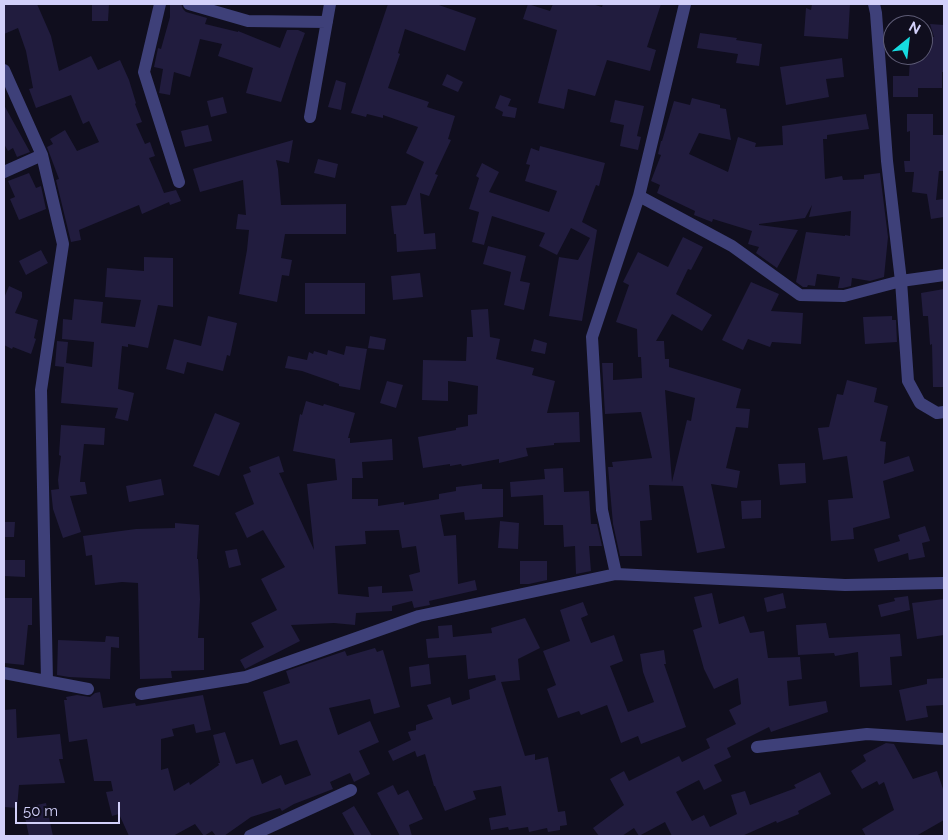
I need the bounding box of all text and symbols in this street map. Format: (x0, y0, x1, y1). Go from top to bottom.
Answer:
north arrow (883, 15, 933, 65)
text: N (906, 18, 923, 37)
scale bar (18, 792, 122, 824)
text: 50 m (23, 802, 58, 820)

